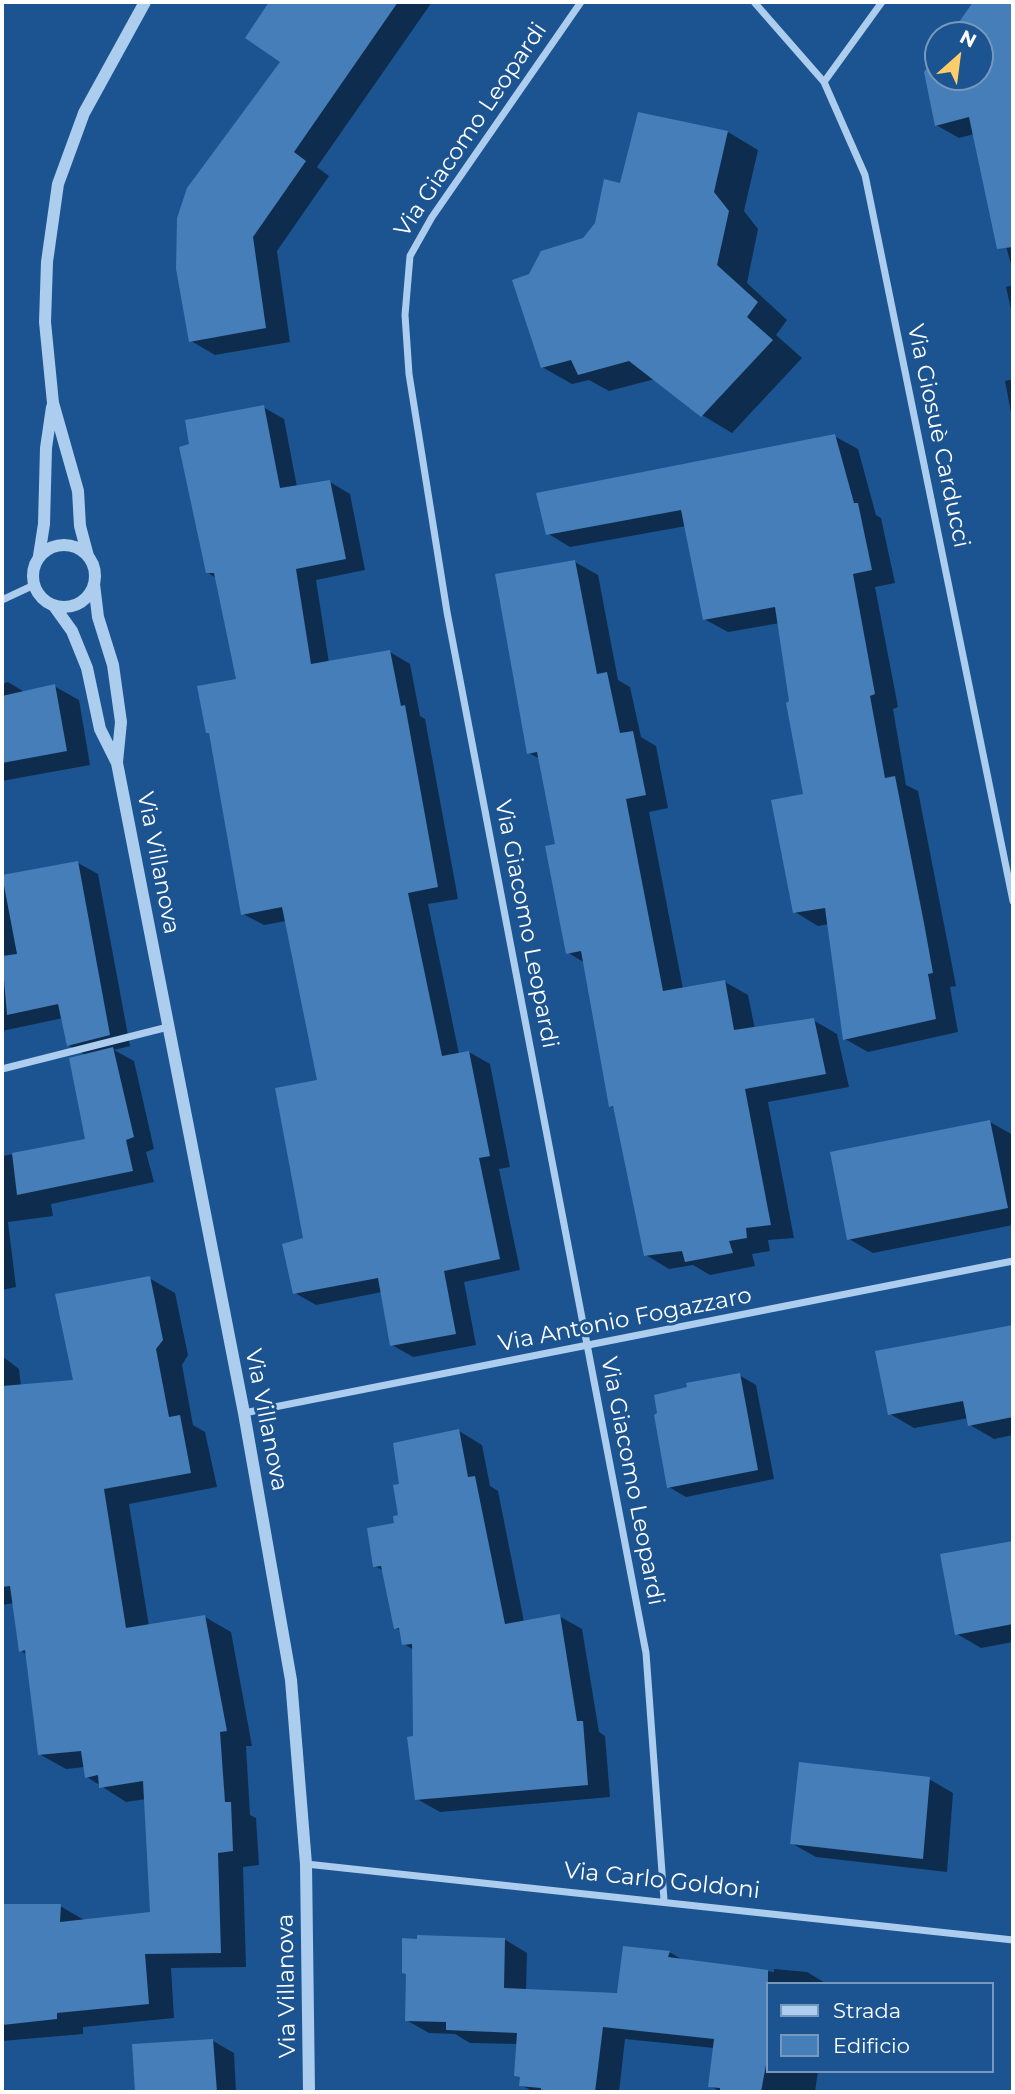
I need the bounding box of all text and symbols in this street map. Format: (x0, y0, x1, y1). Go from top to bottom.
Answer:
street label: Via Giacomo Leopardi (389, 18, 553, 242)
north arrow (924, 21, 994, 91)
text: N (956, 25, 980, 53)
street label: Via Giosuè Carducci (901, 322, 975, 550)
street label: Via Villanova (131, 789, 185, 937)
street label: Via Giacomo Leopardi (488, 797, 564, 1051)
street label: Via Antonio Fogazzaro (496, 1282, 754, 1358)
street label: Via Villanova (239, 1346, 293, 1494)
street label: Via Giacomo Leopardi (594, 1354, 670, 1608)
street label: Via Carlo Goldoni (563, 1857, 761, 1905)
street label: Via Villanova (272, 1914, 302, 2058)
legend (766, 1982, 994, 2073)
text: Strada (833, 1998, 901, 2023)
text: Edificio (833, 2033, 910, 2058)

